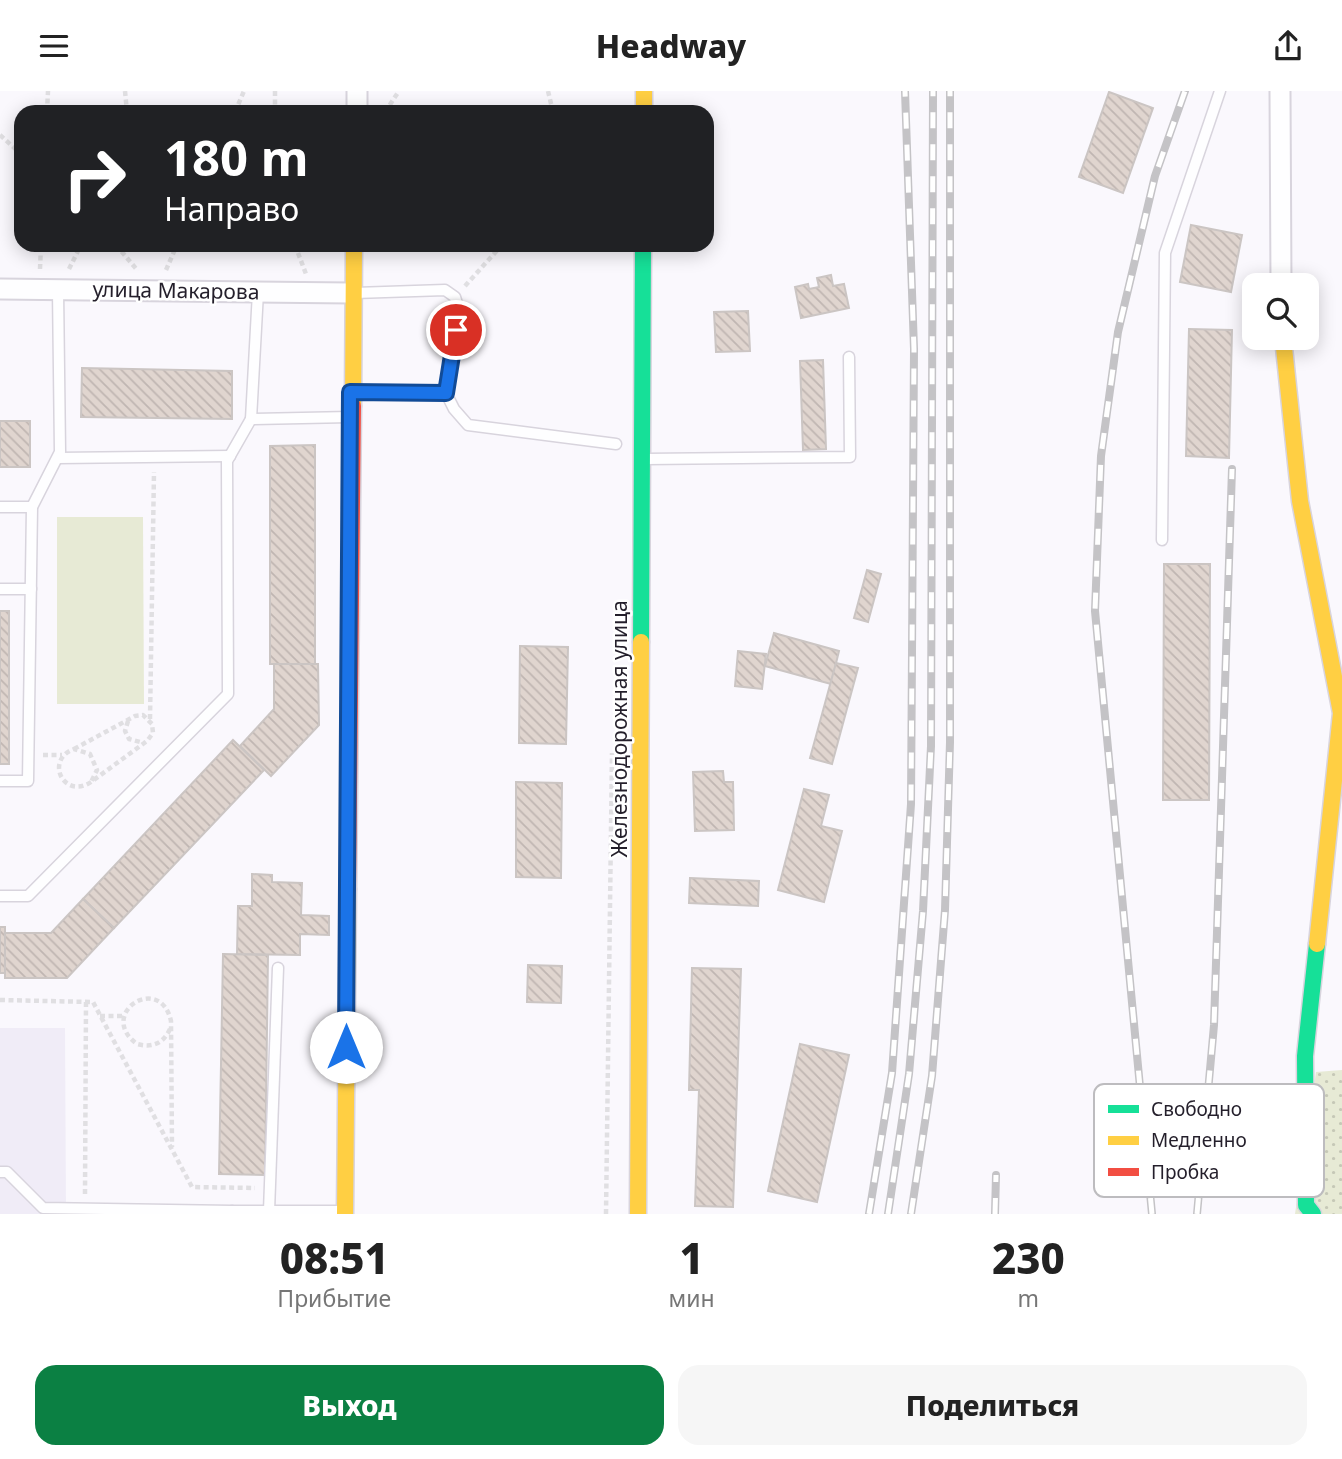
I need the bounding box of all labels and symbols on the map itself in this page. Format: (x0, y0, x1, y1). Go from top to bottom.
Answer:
street label: улица Макарова (92, 275, 260, 305)
pin (426, 300, 486, 360)
street label: Железнодорожная улица (605, 600, 633, 858)
position arrow (309, 1010, 383, 1084)
legend (1094, 1084, 1324, 1197)
text: Свободно (1151, 1096, 1242, 1122)
text: Медленно (1151, 1127, 1247, 1153)
text: Пробка (1151, 1159, 1219, 1185)

